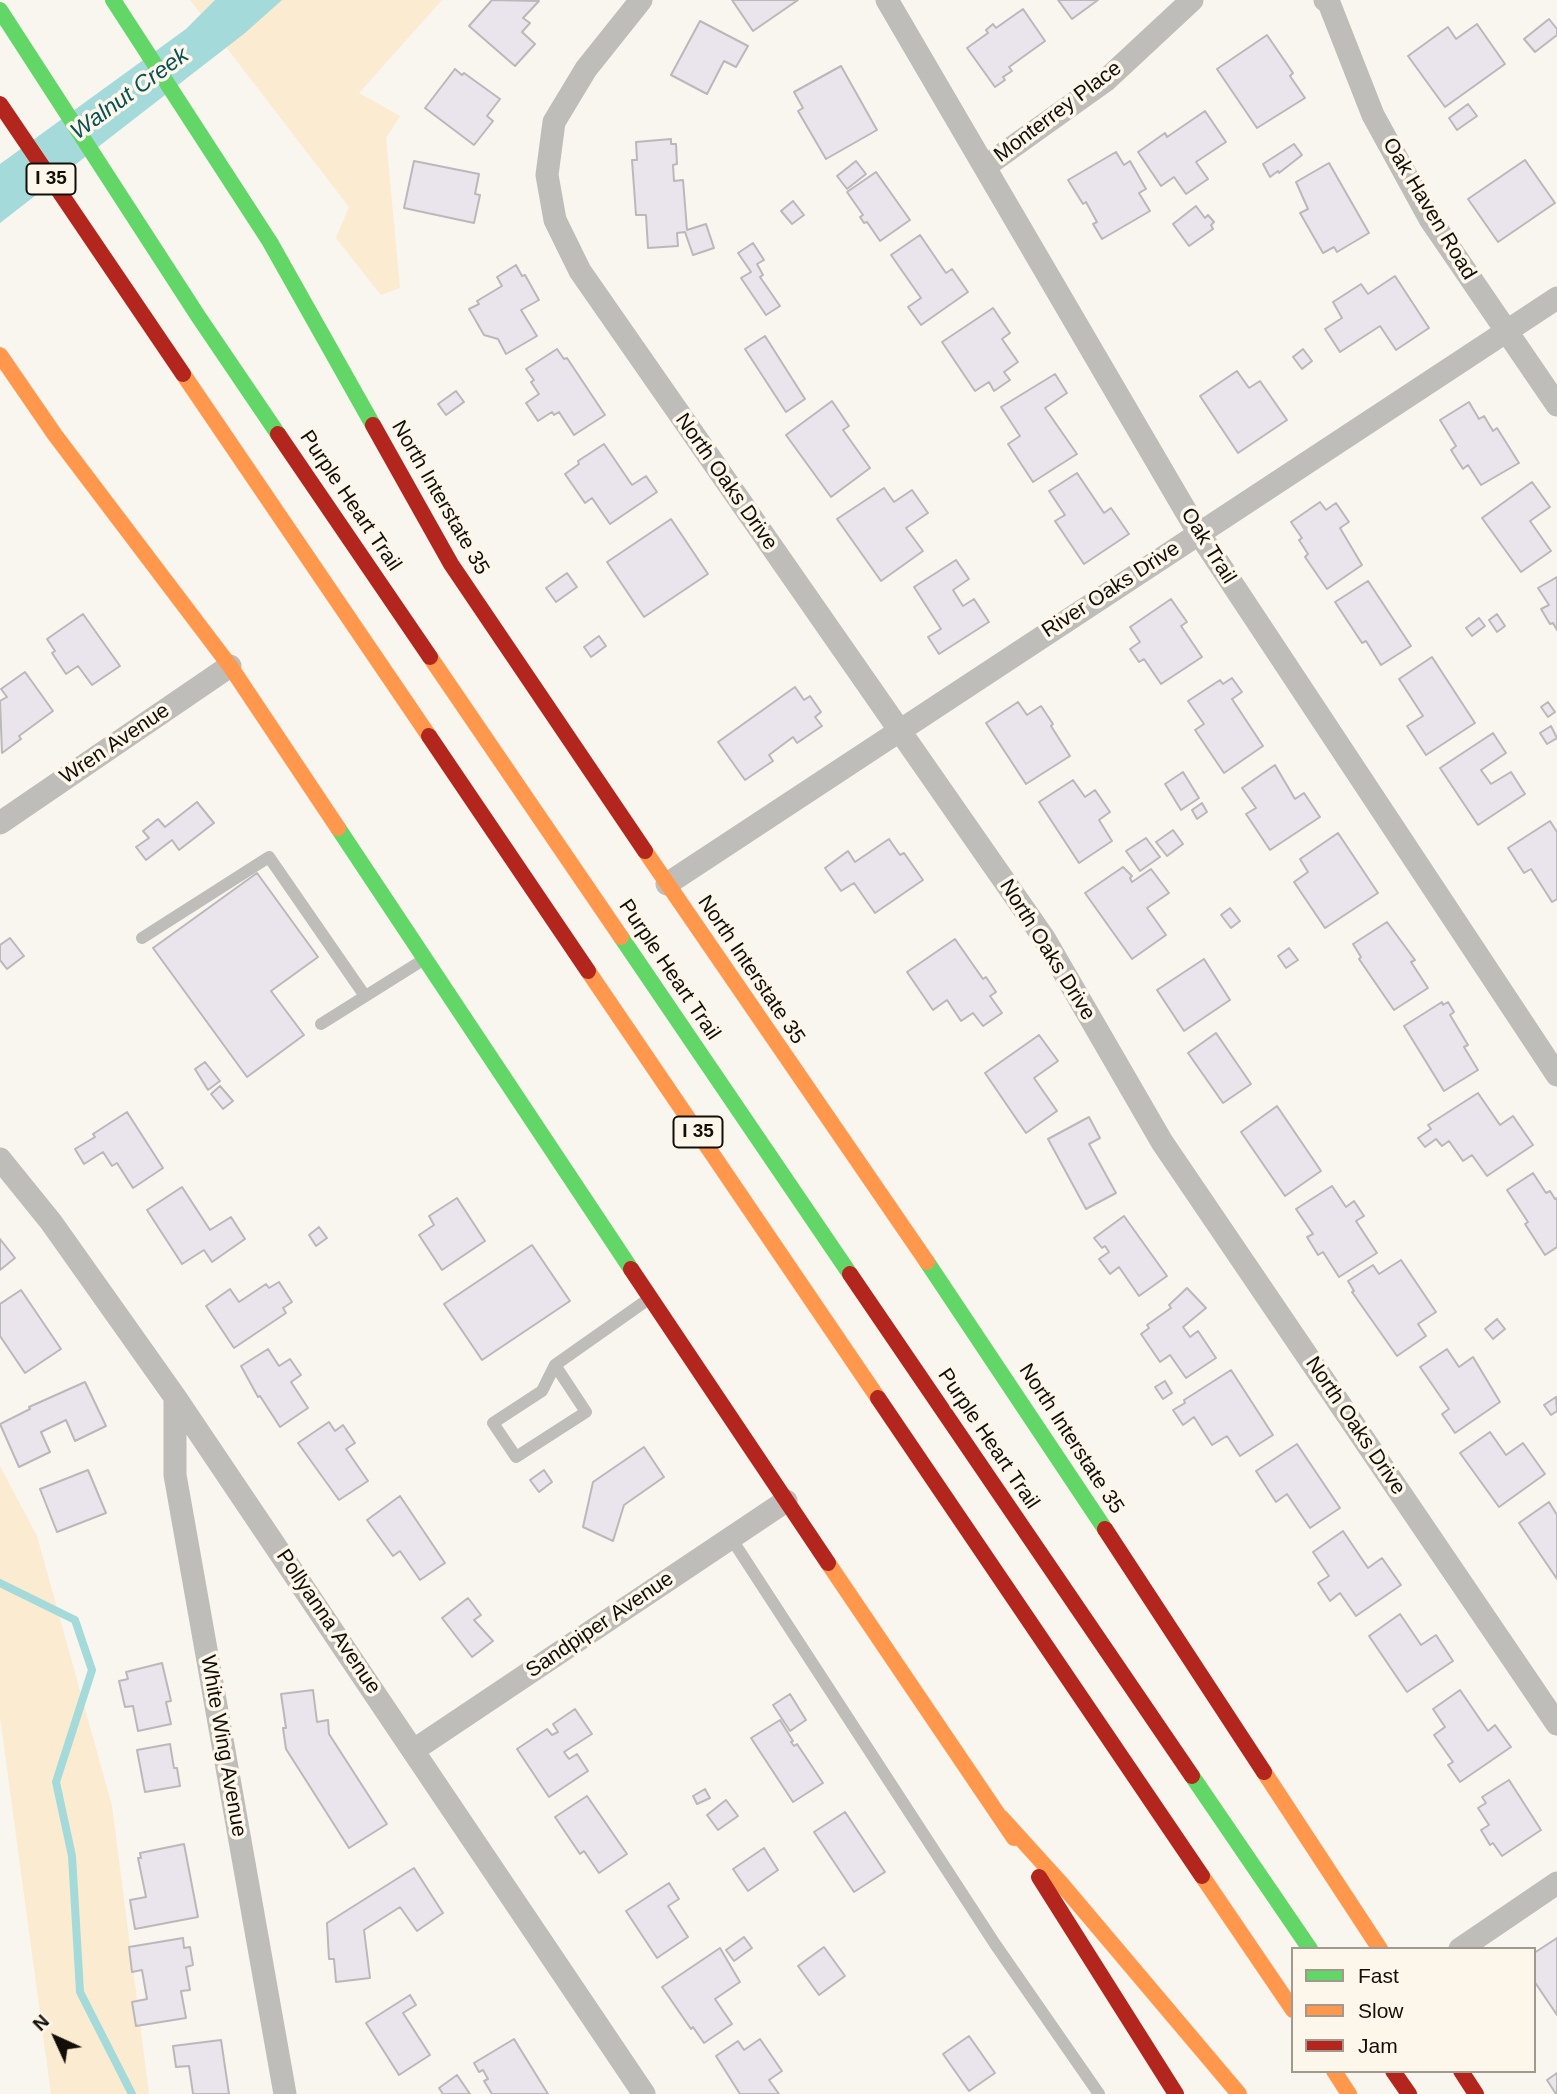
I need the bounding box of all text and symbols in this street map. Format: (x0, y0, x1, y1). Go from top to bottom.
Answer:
water label: Walnut Creek (66, 42, 194, 146)
street label: Monterrey Place (989, 56, 1127, 168)
street label: Oak Haven Road (1377, 133, 1481, 285)
road number: I 35 (26, 164, 76, 195)
street label: North Oaks Drive (669, 409, 783, 555)
street label: North Interstate 35 (386, 416, 494, 580)
street label: Purple Heart Trail (294, 426, 406, 576)
street label: Oak Trail (1175, 504, 1241, 588)
street label: River Oaks Drive (1038, 536, 1184, 644)
street label: Wren Avenue (56, 698, 174, 790)
street label: North Oaks Drive (994, 875, 1100, 1025)
street label: North Interstate 35 (692, 891, 810, 1049)
street label: Purple Heart Trail (613, 895, 725, 1045)
road number: I 35 (674, 1116, 722, 1148)
street label: North Oaks Drive (1300, 1352, 1410, 1500)
street label: North Interstate 35 (1013, 1359, 1129, 1519)
street label: Purple Heart Trail (932, 1364, 1044, 1514)
street label: Pollyanna Avenue (270, 1545, 386, 1699)
street label: Sandpiper Avenue (521, 1566, 679, 1684)
street label: White Wing Avenue (195, 1653, 251, 1839)
legend (1291, 1947, 1536, 2073)
text: Fast (1358, 1964, 1399, 1987)
text: Slow (1358, 1999, 1404, 2022)
north arrow (21, 2003, 91, 2073)
text: N (29, 2011, 53, 2035)
text: Jam (1358, 2034, 1398, 2057)

